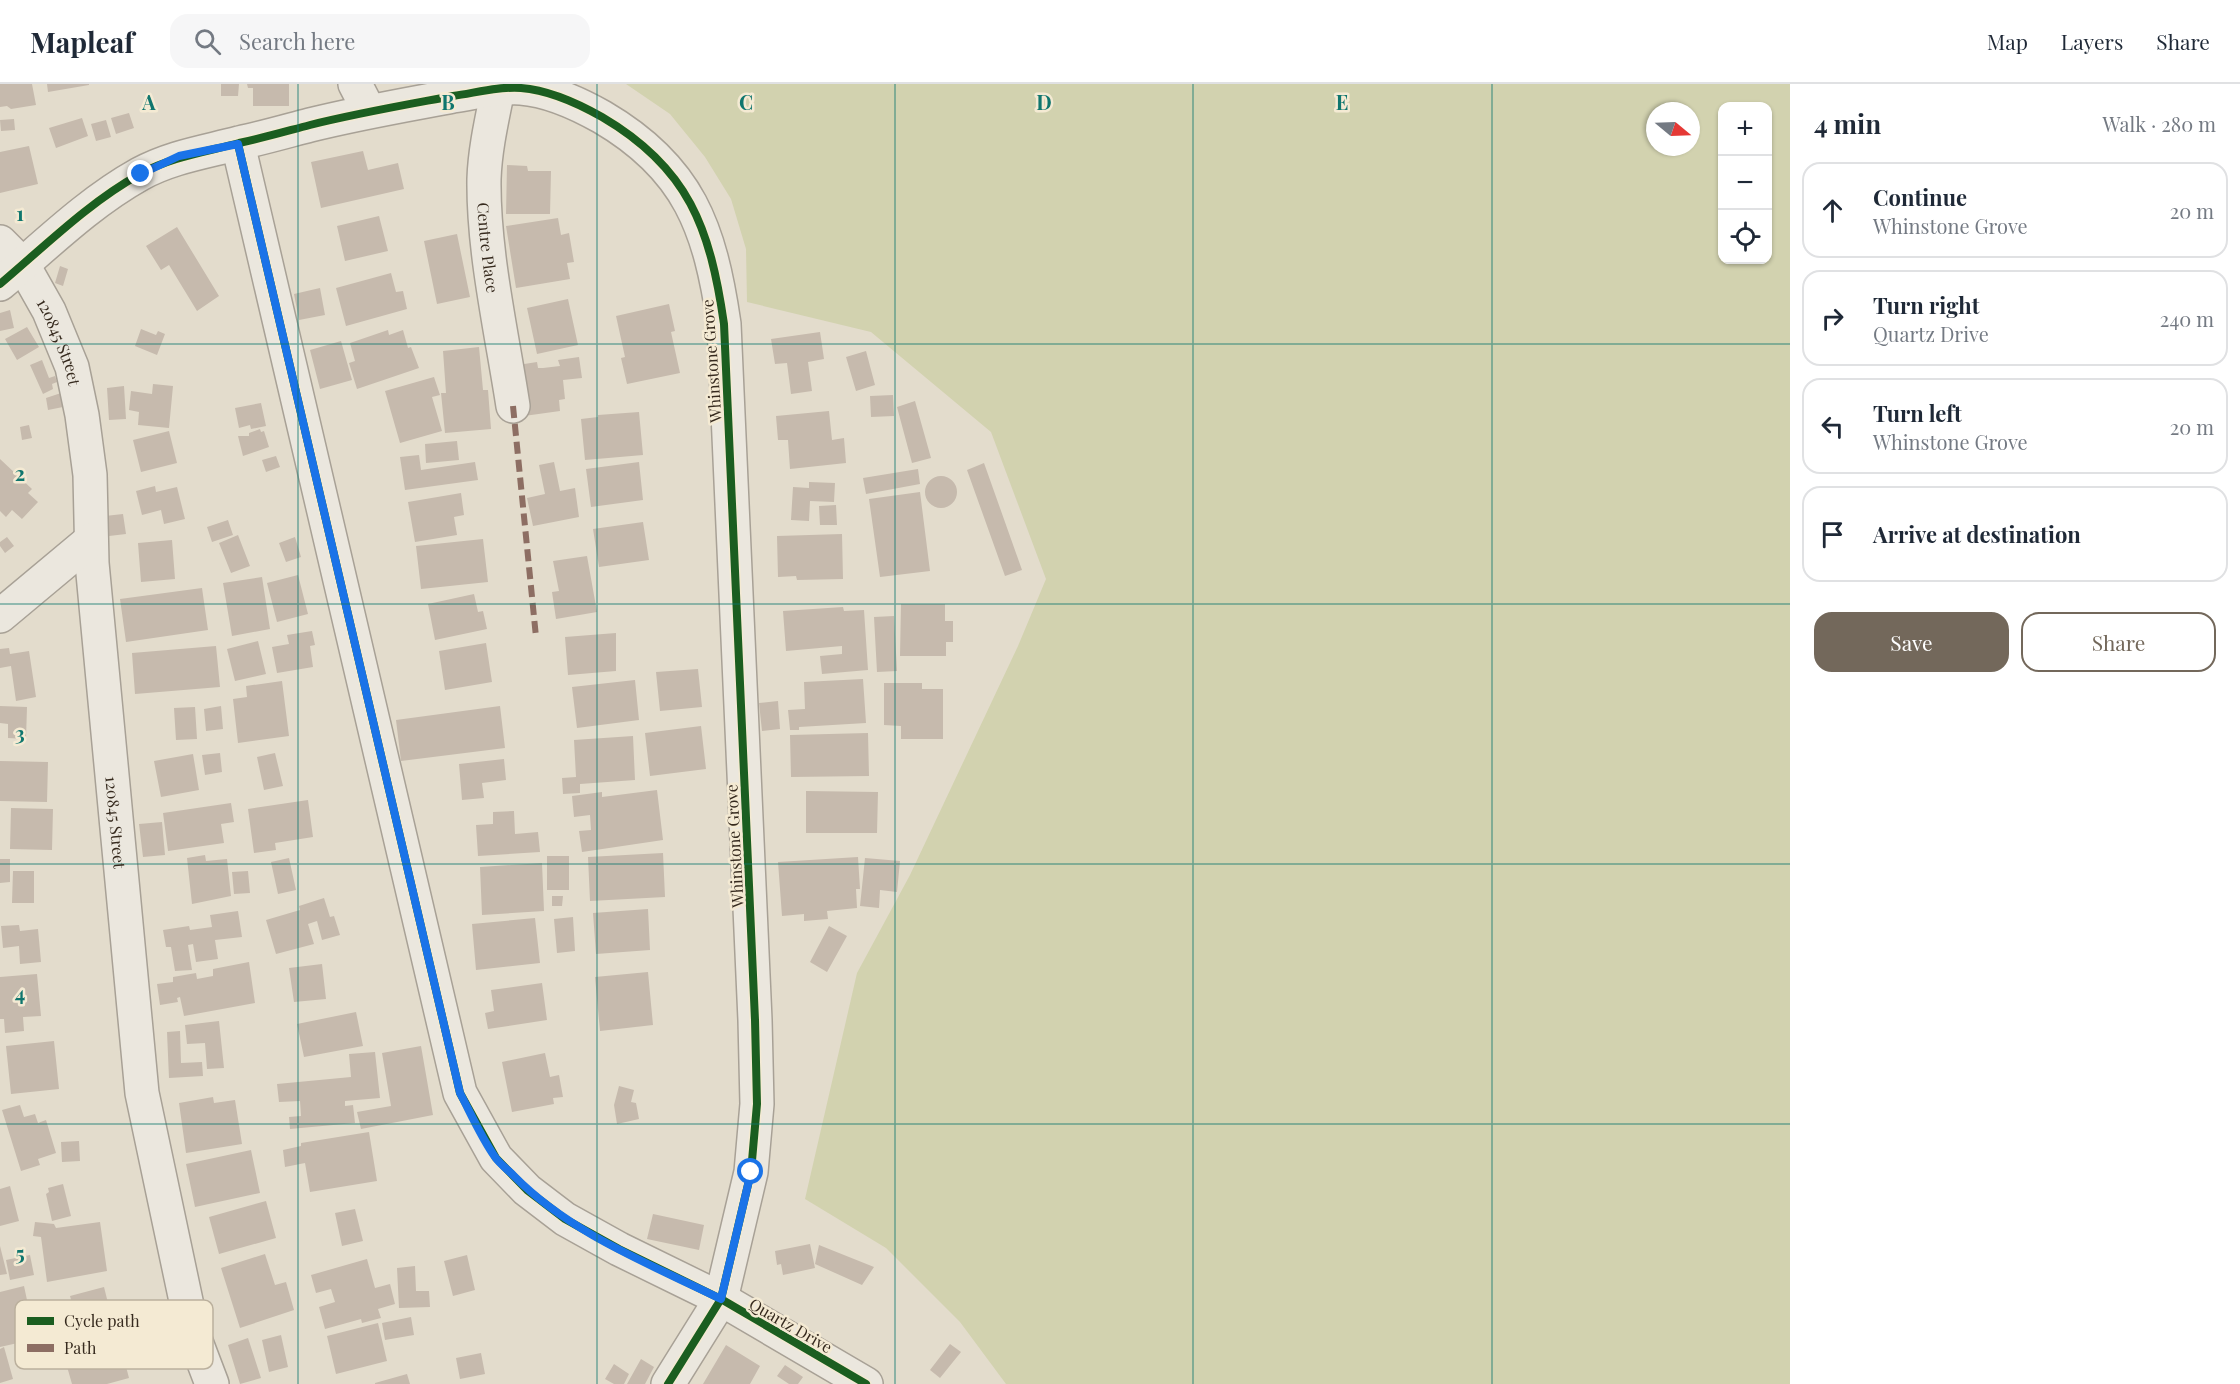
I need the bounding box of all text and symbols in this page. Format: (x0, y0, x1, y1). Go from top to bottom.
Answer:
search box (170, 14, 590, 68)
text: Mapleaf (30, 23, 134, 60)
icon: search (191, 25, 224, 58)
text: Search here (239, 26, 355, 56)
text: Map (1987, 27, 2028, 55)
text: Layers (2061, 27, 2123, 55)
text: Share (2156, 27, 2210, 55)
text: A (141, 88, 156, 115)
text: B (441, 88, 455, 115)
text: C (739, 88, 753, 115)
text: D (1036, 88, 1052, 115)
text: E (1336, 88, 1348, 115)
north arrow (1646, 102, 1700, 156)
map controls (1718, 102, 1772, 264)
button: + (1718, 102, 1772, 156)
text: 4 min (1814, 106, 1881, 141)
text: Walk · 280 m (2103, 110, 2216, 137)
button: − (1718, 156, 1772, 210)
route end (127, 160, 153, 186)
text: Continue (1873, 182, 1967, 212)
icon: ahead (1816, 194, 1849, 227)
text: 20 m (2170, 197, 2214, 224)
text: 1 (16, 199, 24, 226)
street label: Centre Place (474, 202, 504, 294)
button: locate (1718, 210, 1772, 264)
text: Whinstone Grove (1873, 212, 2028, 239)
text: Turn right (1873, 290, 1979, 320)
street label: 120845 Street (33, 294, 86, 388)
street label: Whinstone Grove (696, 299, 726, 424)
icon: right (1816, 302, 1849, 335)
text: 240 m (2160, 305, 2214, 332)
text: Quartz Drive (1873, 320, 1989, 347)
text: Turn left (1873, 398, 1962, 428)
icon: left (1816, 410, 1849, 443)
text: 20 m (2170, 413, 2214, 440)
text: Whinstone Grove (1873, 428, 2028, 455)
text: 2 (15, 459, 25, 486)
icon: arrive (1816, 518, 1849, 551)
text: Arrive at destination (1873, 519, 2081, 549)
button: Save (1814, 612, 2009, 672)
button: Share (2021, 612, 2216, 672)
text: 3 (15, 719, 25, 746)
street label: 120845 Street (102, 775, 131, 870)
street label: Whinstone Grove (720, 784, 748, 909)
text: 4 (15, 979, 25, 1006)
route start (737, 1158, 763, 1184)
text: 5 (15, 1239, 25, 1266)
street label: Quartz Drive (746, 1293, 836, 1357)
legend (15, 1300, 213, 1369)
text: Cycle path (64, 1310, 140, 1331)
text: Path (64, 1337, 97, 1358)

